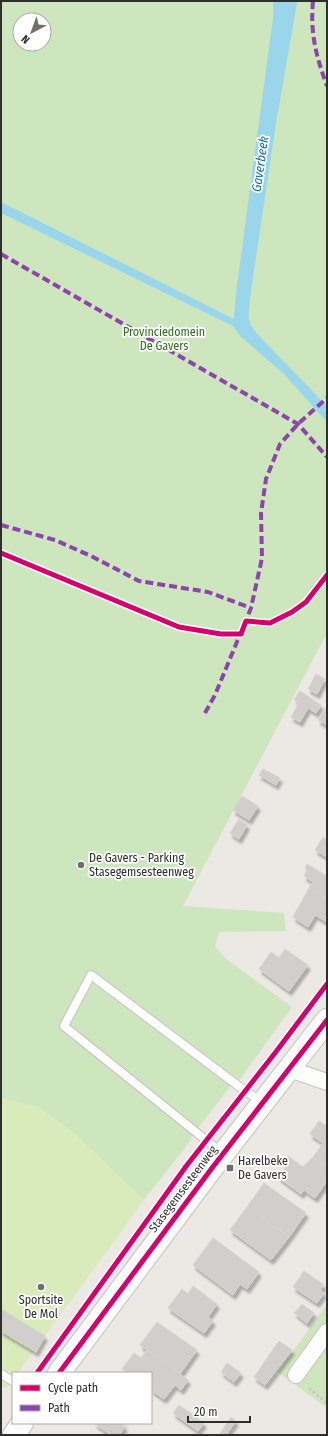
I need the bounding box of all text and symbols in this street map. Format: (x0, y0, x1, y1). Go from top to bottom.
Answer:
north arrow (12, 12, 52, 52)
text: N (19, 32, 33, 46)
water label: Gaverbeek (249, 135, 271, 193)
park label: Provinciedomein De Gavers (123, 325, 205, 353)
place label: De Gavers - Parking Stasegemsesteenweg (89, 851, 194, 879)
marker: De Gavers - Parking Stasegemsesteenweg (76, 860, 86, 870)
street label: Stasegemsesteenweg (146, 1143, 220, 1235)
place label: Harelbeke De Gavers (238, 1154, 288, 1182)
marker: Harelbeke De Gavers (225, 1163, 235, 1173)
marker: Sportsite De Mol (36, 1282, 46, 1292)
place label: Sportsite De Mol (19, 1293, 63, 1321)
legend (12, 1372, 152, 1424)
text: Cycle path (48, 1381, 98, 1395)
scale bar (188, 1398, 250, 1424)
text: Path (48, 1401, 70, 1415)
text: 20 m (194, 1405, 218, 1419)

